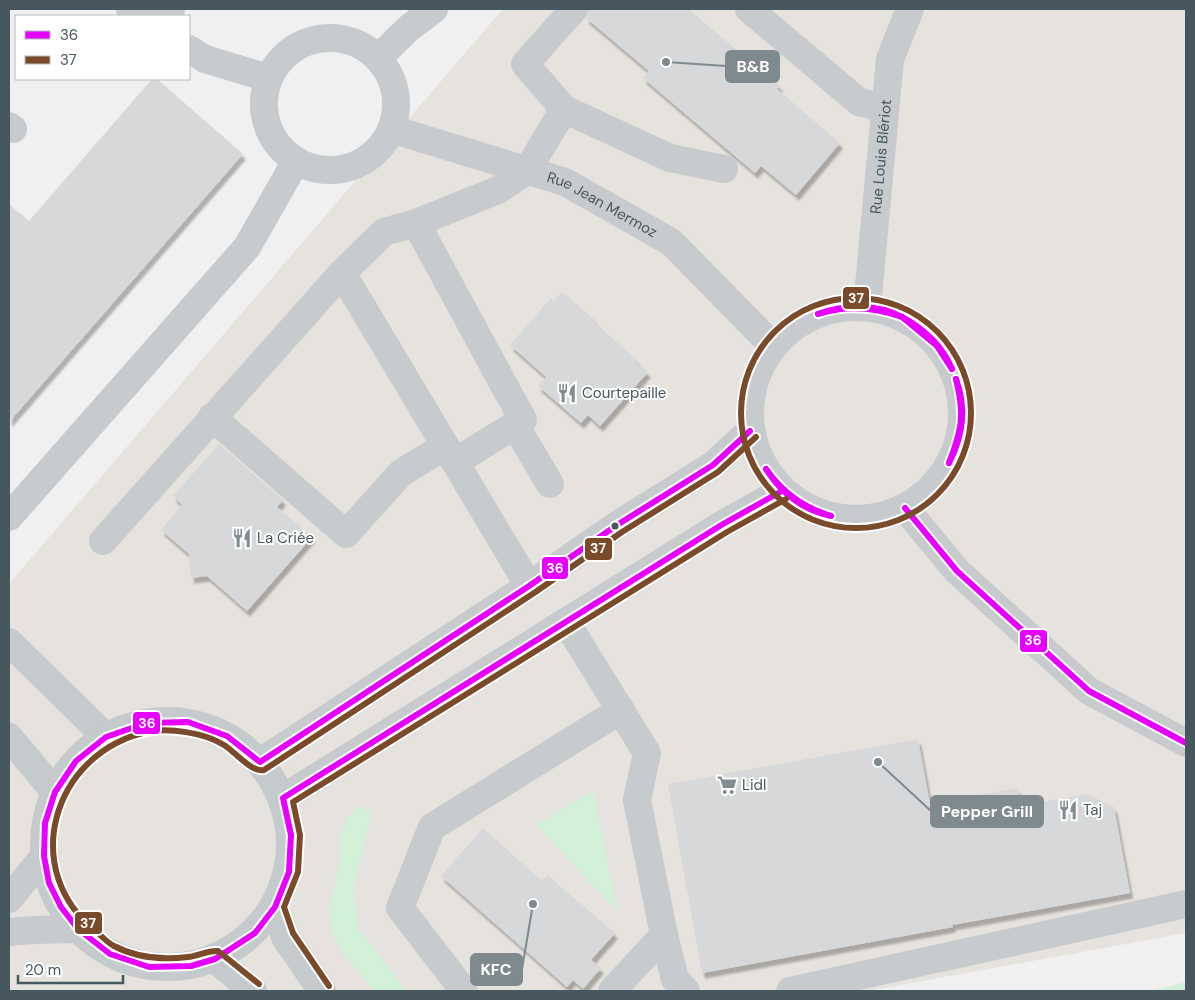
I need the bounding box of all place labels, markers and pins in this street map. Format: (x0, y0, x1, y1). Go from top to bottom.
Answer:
callout: B&B (726, 51, 779, 82)
restaurant icon: Courtepaille (556, 382, 578, 404)
place label: Courtepaille (582, 383, 666, 403)
unlabelled marker (610, 521, 620, 531)
restaurant icon: La Criée (231, 527, 253, 549)
place label: La Criée (257, 528, 314, 548)
supermarket icon: Lidl (716, 774, 738, 796)
place label: Lidl (742, 775, 766, 795)
callout: Pepper Grill (931, 796, 1043, 827)
restaurant icon: Taj (1057, 799, 1079, 821)
place label: Taj (1083, 800, 1102, 820)
callout: KFC (471, 954, 522, 985)

